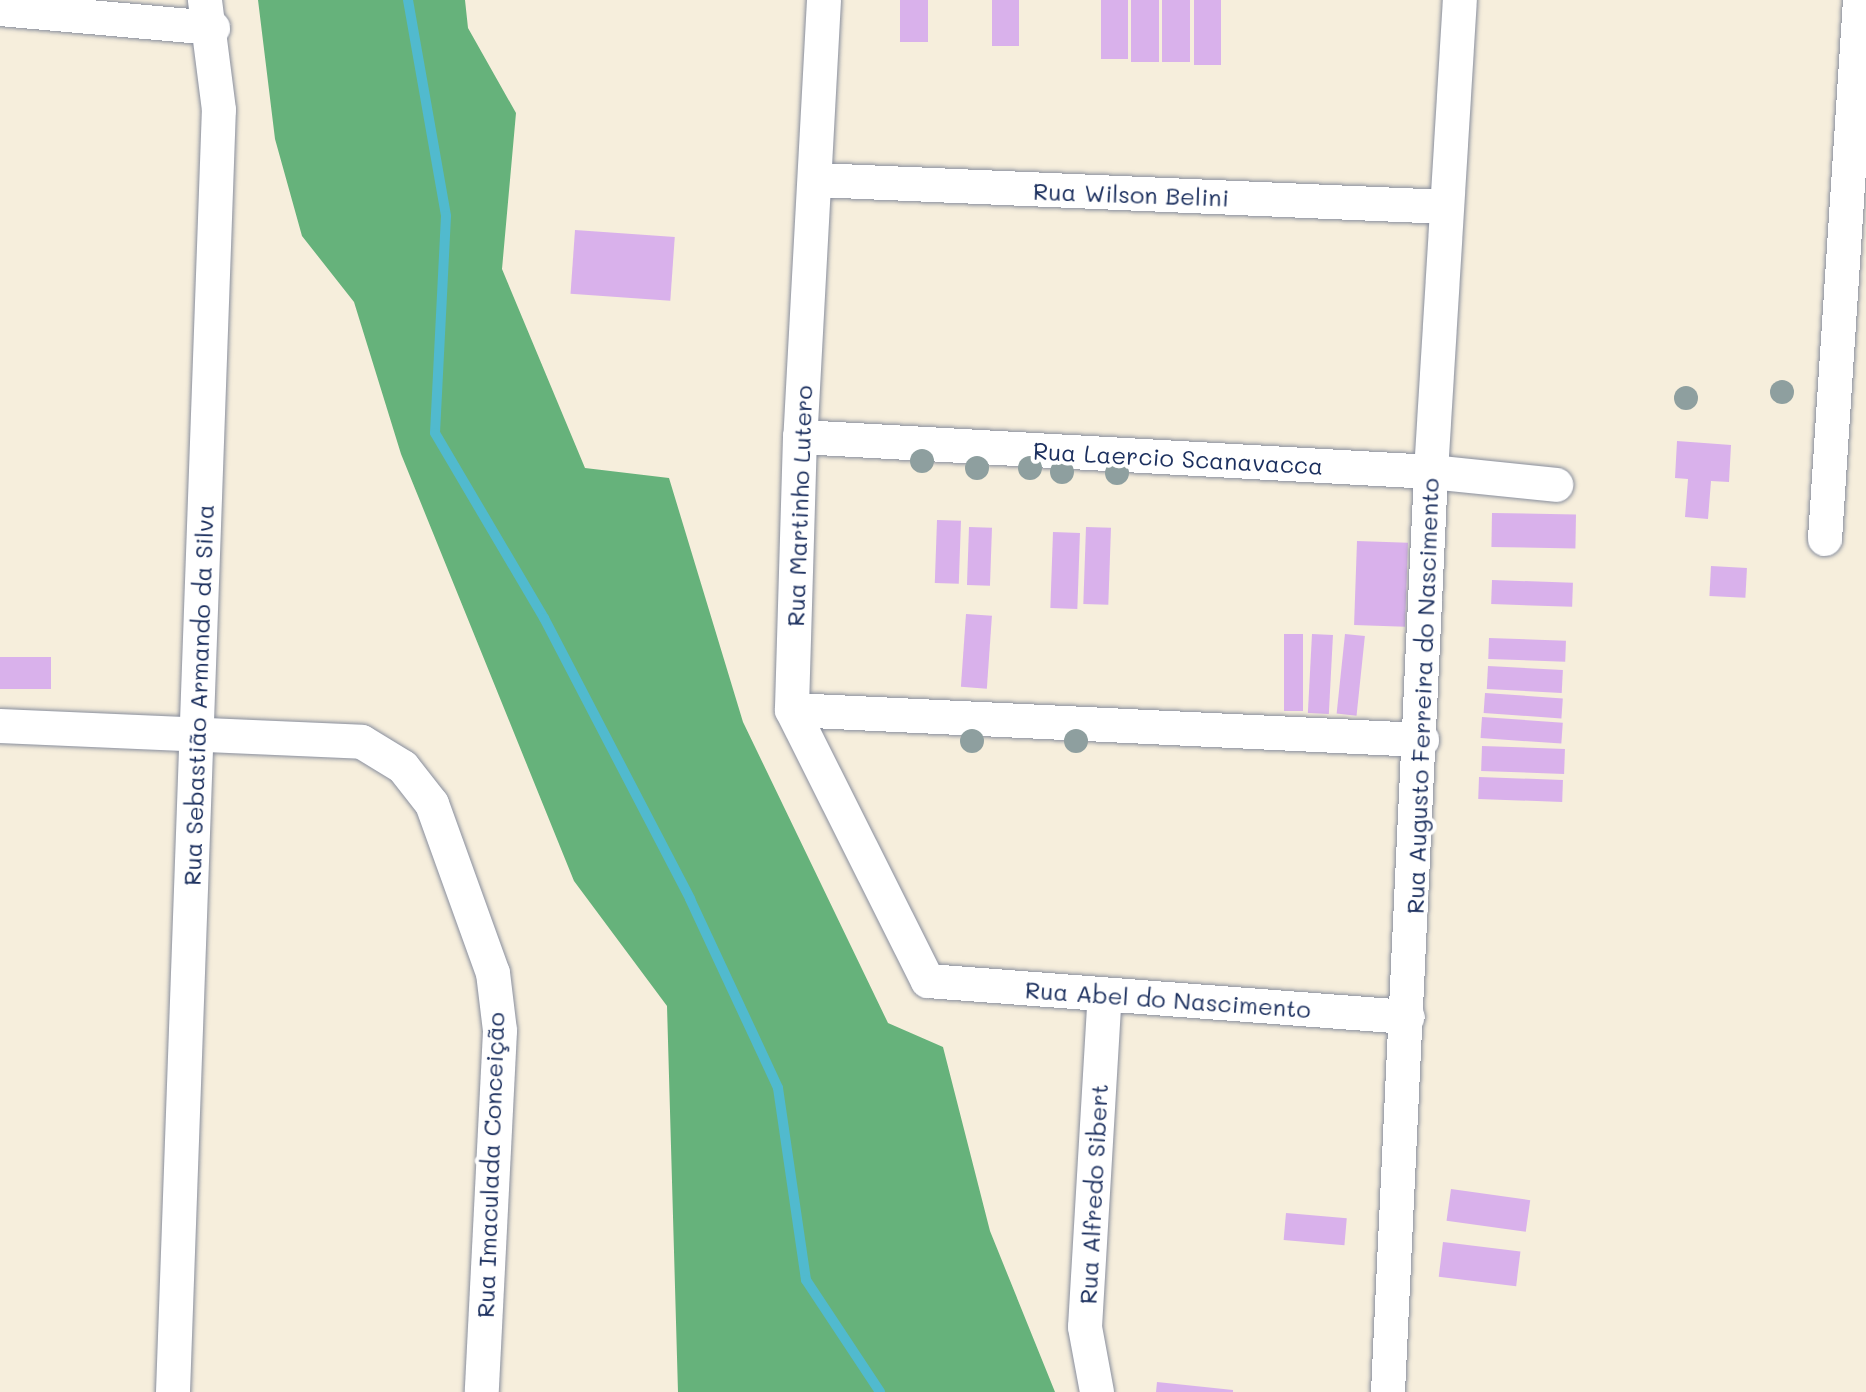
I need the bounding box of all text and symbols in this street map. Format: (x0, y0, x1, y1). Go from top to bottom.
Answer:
street label: Rua Wilson Belini (1032, 176, 1230, 212)
street label: Rua Martinho Lutero (780, 385, 818, 627)
street label: Rua Laercio Scanavacca (1032, 436, 1324, 480)
street label: Rua Augusto Ferreira do Nascimento (1400, 477, 1444, 915)
street label: Rua Sebastião Armando da Silva (177, 504, 219, 886)
street label: Rua Abel do Nascimento (1024, 975, 1312, 1023)
street label: Rua Imaculada Conceição (470, 1012, 510, 1318)
street label: Rua Alfredo Sibert (1073, 1083, 1113, 1305)

